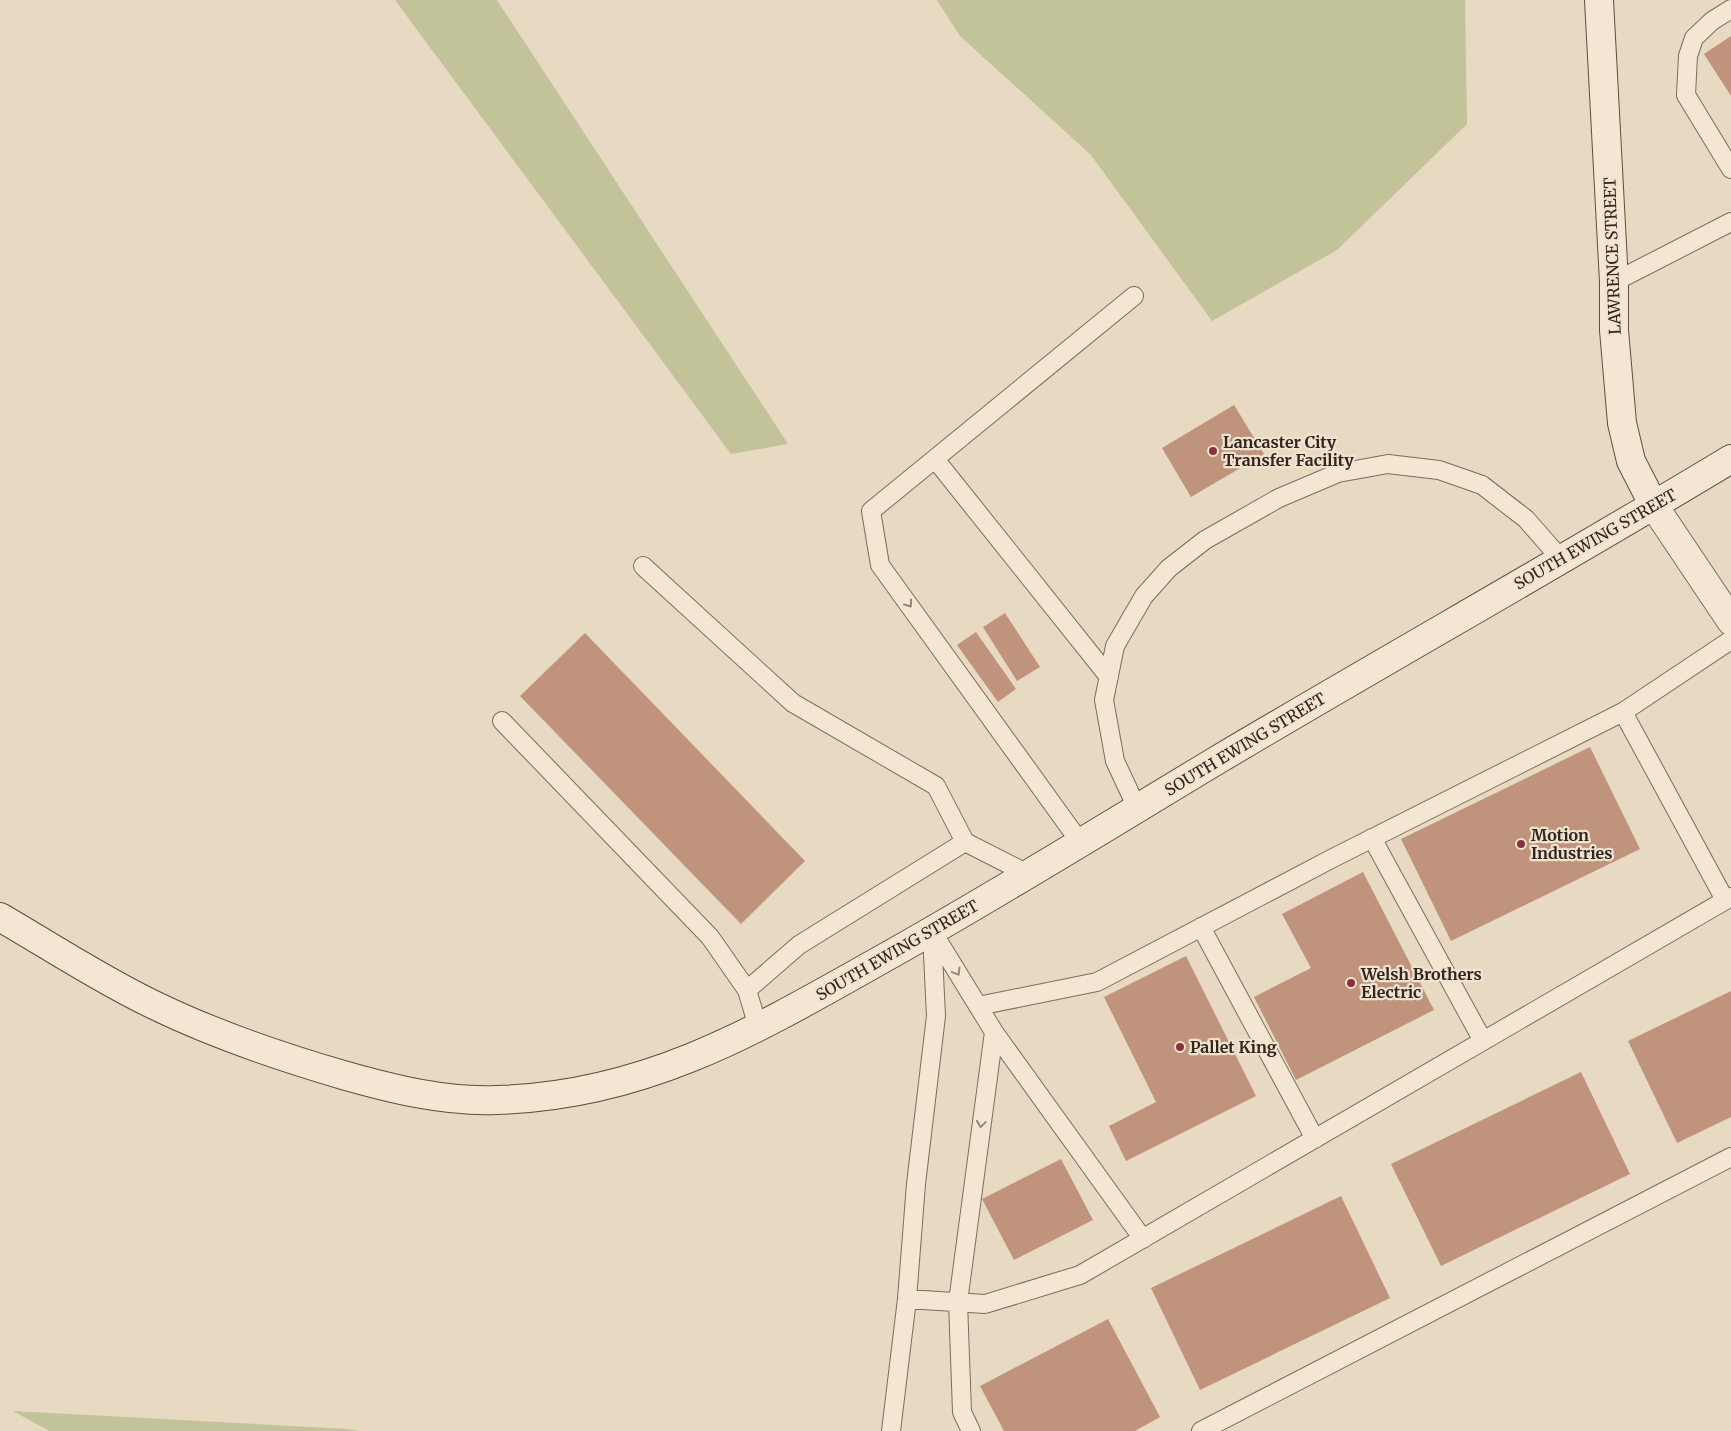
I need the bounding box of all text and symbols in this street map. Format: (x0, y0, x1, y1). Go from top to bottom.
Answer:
street label: LAWRENCE STREET (1599, 177, 1625, 335)
place label: Lancaster City Transfer Facility (1223, 432, 1354, 470)
marker: Lancaster City Transfer Facility (1207, 445, 1219, 457)
street label: SOUTH EWING STREET (1510, 484, 1680, 594)
one-way arrow (902, 599, 912, 608)
street label: SOUTH EWING STREET (1161, 688, 1329, 800)
place label: Motion Industries (1531, 825, 1613, 863)
marker: Motion Industries (1515, 838, 1527, 850)
street label: SOUTH EWING STREET (812, 895, 982, 1005)
place label: Welsh Brothers Electric (1360, 964, 1482, 1002)
one-way arrow (951, 967, 961, 976)
marker: Welsh Brothers Electric (1345, 977, 1357, 989)
place label: Pallet King (1190, 1037, 1277, 1057)
marker: Pallet King (1174, 1041, 1186, 1053)
one-way arrow (977, 1120, 987, 1128)

